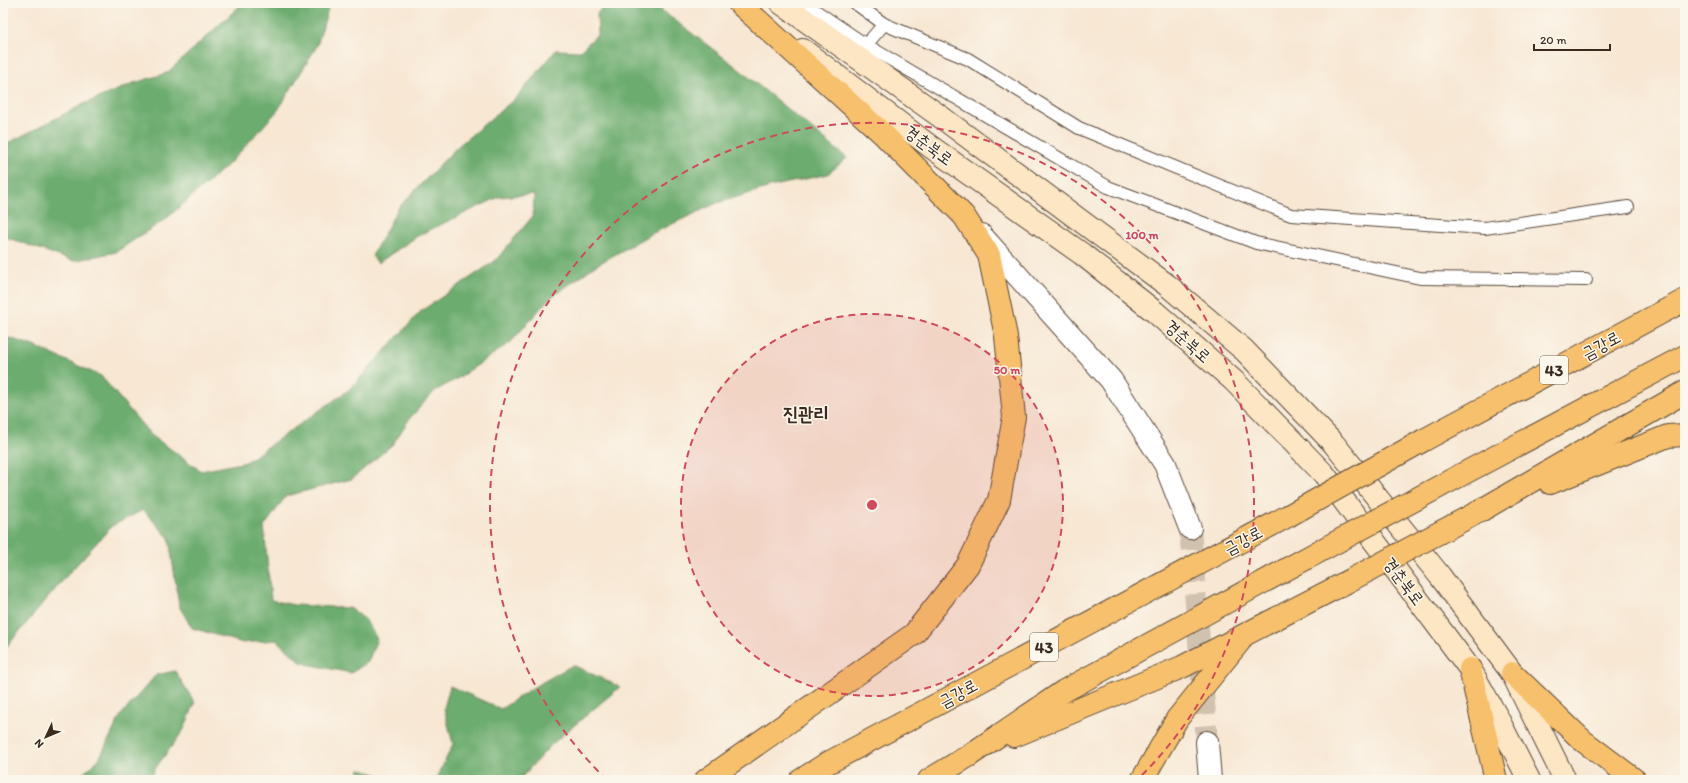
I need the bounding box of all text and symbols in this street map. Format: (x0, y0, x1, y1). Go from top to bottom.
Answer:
scale bar (1534, 26, 1610, 52)
text: 20 m (1540, 33, 1567, 47)
street label: 경춘북로 (901, 121, 957, 169)
text: 100 m (1125, 228, 1159, 242)
street label: 경춘북로 (1161, 315, 1215, 367)
street label: 금강로 (1578, 327, 1624, 363)
road number: 43 (1540, 356, 1568, 384)
text: 50 m (994, 363, 1021, 377)
district label: 진관리 (783, 402, 829, 425)
centre of rings (865, 498, 879, 512)
street label: 금강로 (1220, 522, 1266, 558)
street label: 경춘북로 (1380, 553, 1428, 609)
road number: 43 (1030, 633, 1058, 661)
street label: 금강로 (935, 675, 981, 711)
north arrow (26, 717, 66, 757)
text: N (32, 736, 46, 751)

